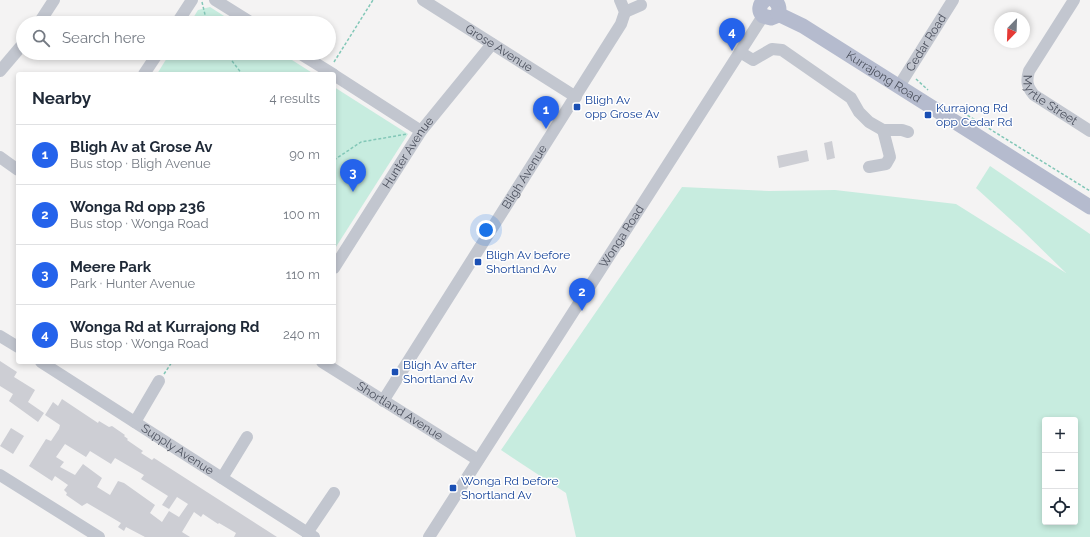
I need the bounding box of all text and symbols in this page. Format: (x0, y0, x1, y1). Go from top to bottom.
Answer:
street label: Cedar Road (903, 12, 949, 74)
north arrow (994, 12, 1030, 48)
search box (16, 16, 336, 60)
pin: 4 (719, 18, 745, 51)
street label: Grose Avenue (463, 22, 535, 75)
icon: search (30, 27, 52, 49)
text: Search here (62, 29, 145, 47)
street label: Kurrajong Road (844, 48, 924, 106)
street label: Myrtle Street (1020, 75, 1080, 128)
text: Nearby (32, 88, 91, 108)
text: 4 results (269, 91, 320, 106)
place label: Bligh Av opp Grose Av (585, 93, 660, 121)
pin: 1 (533, 96, 559, 129)
place label: Kurrajong Rd opp Cedar Rd (936, 101, 1012, 129)
marker: Bligh Av opp Grose Av (572, 102, 582, 112)
marker: Kurrajong Rd opp Cedar Rd (923, 110, 933, 120)
street label: Hunter Avenue (379, 114, 437, 191)
text: Bligh Av at Grose Av (70, 138, 212, 156)
street label: Bligh Avenue (499, 142, 550, 212)
text: 1 (42, 147, 48, 162)
text: 90 m (289, 147, 320, 162)
text: Bus stop · Bligh Avenue (70, 156, 211, 171)
pin: 3 (340, 159, 366, 192)
text: Wonga Rd opp 236 (70, 198, 205, 216)
street label: Wonga Road (596, 202, 647, 270)
text: 2 (41, 207, 49, 222)
text: 100 m (283, 207, 320, 222)
text: Bus stop · Wonga Road (70, 216, 209, 231)
your location (476, 220, 496, 240)
place label: Bligh Av before Shortland Av (486, 248, 570, 276)
marker: Bligh Av before Shortland Av (473, 257, 483, 267)
text: Meere Park (70, 258, 151, 276)
text: 3 (41, 267, 49, 282)
text: 110 m (286, 267, 320, 282)
text: Park · Hunter Avenue (70, 276, 195, 291)
pin: 2 (569, 278, 595, 311)
text: Wonga Rd at Kurrajong Rd (70, 318, 259, 336)
text: 4 (41, 327, 49, 342)
text: 240 m (283, 327, 320, 342)
text: Bus stop · Wonga Road (70, 336, 209, 351)
place label: Bligh Av after Shortland Av (403, 358, 477, 386)
marker: Bligh Av after Shortland Av (390, 367, 400, 377)
street label: Shortland Avenue (354, 379, 445, 443)
map controls (1042, 417, 1078, 525)
button: + (1042, 417, 1078, 453)
street label: Supply Avenue (139, 421, 216, 478)
button: − (1042, 453, 1078, 489)
place label: Wonga Rd before Shortland Av (461, 474, 558, 502)
marker: Wonga Rd before Shortland Av (448, 483, 458, 493)
button: locate (1042, 489, 1078, 525)

